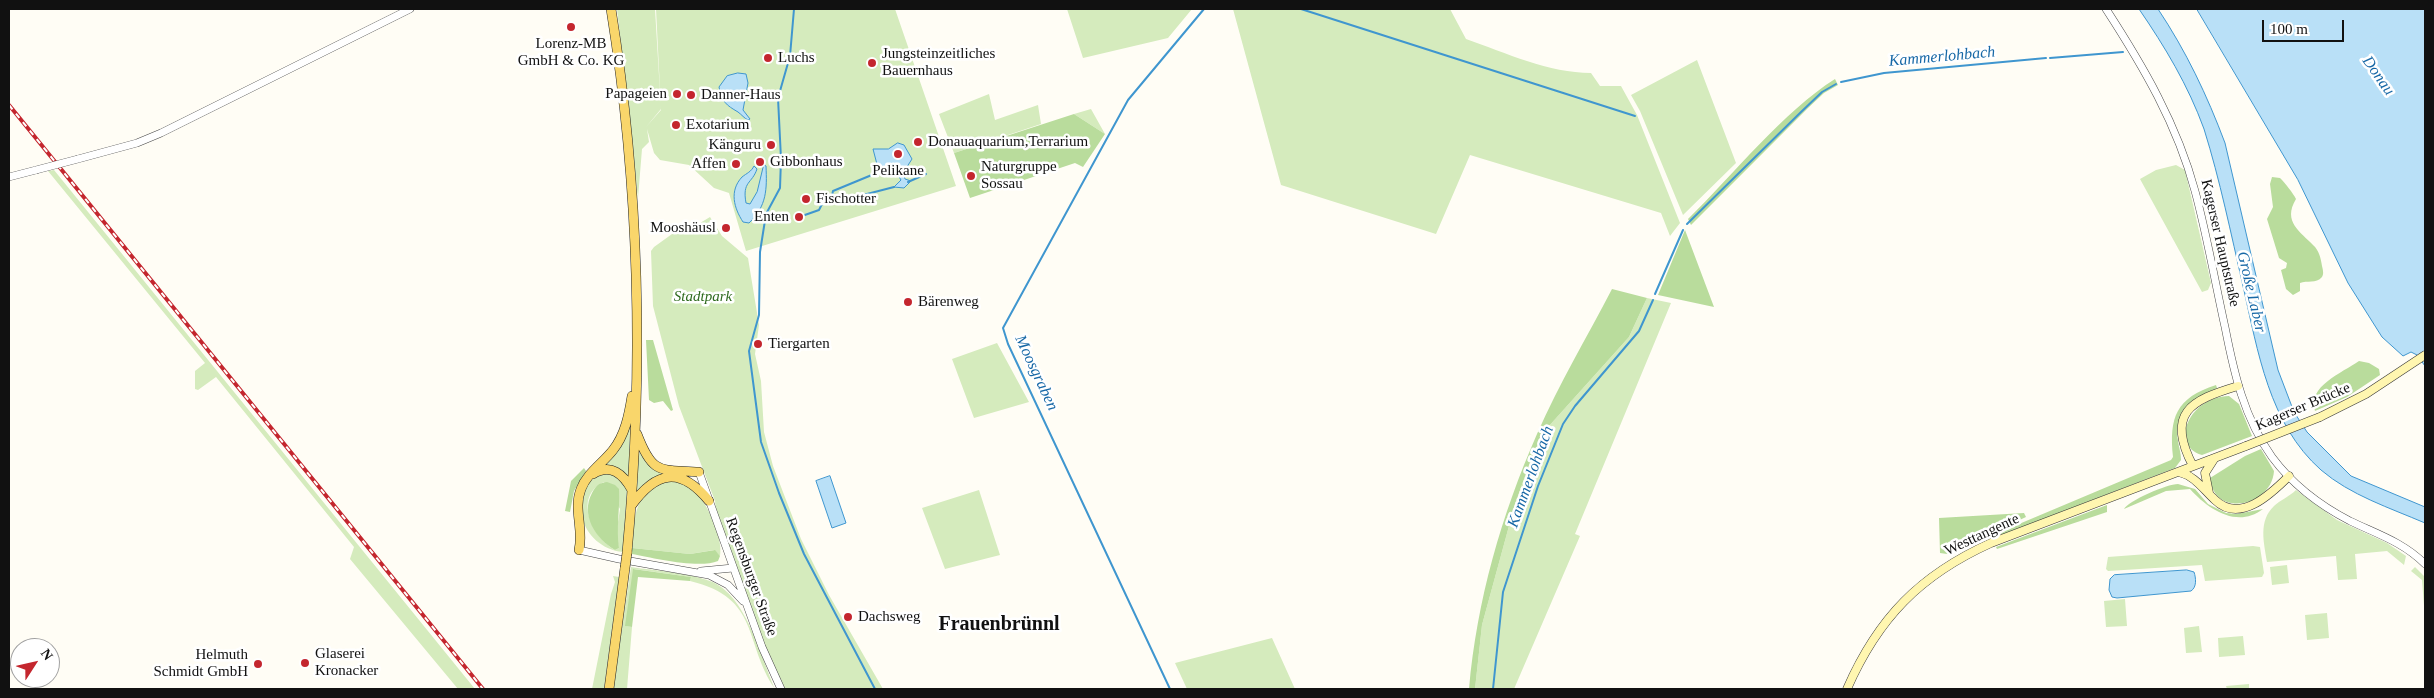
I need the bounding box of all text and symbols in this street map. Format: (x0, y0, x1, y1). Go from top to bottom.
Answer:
scale bar (2264, 10, 2346, 42)
marker: Lorenz-MB GmbH & Co. KG (565, 21, 577, 33)
text: 100 m (2270, 21, 2308, 37)
place label: Lorenz-MB GmbH & Co. KG (518, 35, 624, 70)
water label: Kammerlohbach (1888, 43, 1996, 71)
place label: Jungsteinzeitliches Bauernhaus (882, 45, 995, 80)
place label: Luchs (778, 49, 815, 67)
marker: Luchs (762, 52, 774, 64)
water label: Donau (2358, 53, 2398, 99)
marker: Jungsteinzeitliches Bauernhaus (866, 57, 878, 69)
place label: Papageien (605, 85, 667, 103)
place label: Danner-Haus (701, 86, 781, 104)
marker: Papageien (671, 88, 683, 100)
marker: Danner-Haus (685, 89, 697, 101)
place label: Exotarium (686, 116, 749, 134)
marker: Exotarium (670, 119, 682, 131)
place label: Donauaquarium,Terrarium (928, 133, 1088, 151)
place label: Känguru (709, 136, 761, 154)
marker: Donauaquarium,Terrarium (912, 136, 924, 148)
marker: Känguru (765, 139, 777, 151)
marker: Pelikane (892, 148, 904, 160)
place label: Gibbonhaus (770, 153, 842, 171)
place label: Affen (691, 155, 726, 173)
marker: Gibbonhaus (754, 156, 766, 168)
marker: Affen (730, 158, 742, 170)
place label: Naturgruppe Sossau (981, 158, 1057, 193)
place label: Pelikane (872, 162, 924, 180)
marker: Naturgruppe Sossau (965, 170, 977, 182)
street label: Kagerser Hauptstraße (2197, 177, 2243, 309)
place label: Fischotter (816, 190, 876, 208)
marker: Fischotter (800, 193, 812, 205)
place label: Enten (754, 208, 789, 226)
marker: Enten (793, 211, 805, 223)
place label: Mooshäusl (650, 219, 716, 237)
marker: Mooshäusl (720, 222, 732, 234)
water label: Große Laber (2232, 250, 2270, 334)
park label: Stadtpark (674, 288, 732, 306)
place label: Bärenweg (918, 293, 979, 311)
marker: Bärenweg (902, 296, 914, 308)
water label: Moosgraben (1010, 332, 1062, 414)
place label: Tiergarten (768, 335, 830, 353)
marker: Tiergarten (752, 338, 764, 350)
street label: Kagerser Brücke (2253, 379, 2353, 435)
water label: Kammerlohbach (1504, 424, 1558, 530)
street label: Westtangente (1942, 510, 2022, 560)
street label: Regensburger Straße (721, 515, 781, 639)
place label: Dachsweg (858, 608, 920, 626)
marker: Dachsweg (842, 611, 854, 623)
district label: Frauenbrünnl (938, 613, 1060, 637)
north arrow (10, 638, 60, 688)
place label: Glaserei Kronacker (315, 645, 378, 680)
text: N (38, 646, 56, 663)
place label: Helmuth Schmidt GmbH (153, 646, 248, 681)
marker: Glaserei Kronacker (299, 657, 311, 669)
marker: Helmuth Schmidt GmbH (252, 658, 264, 670)

